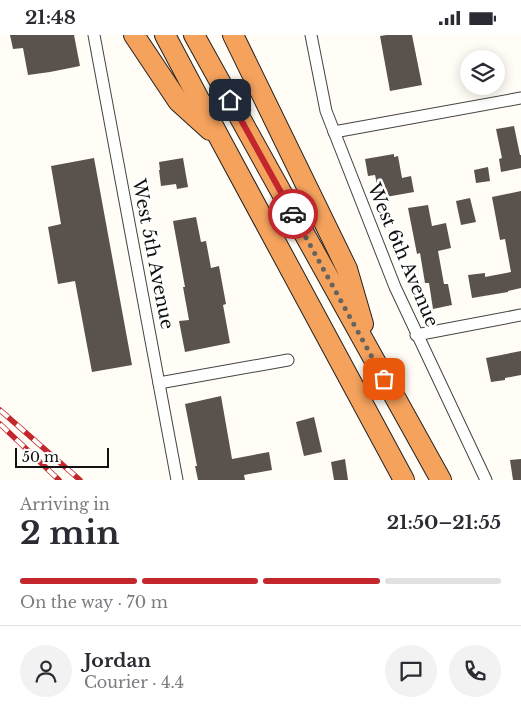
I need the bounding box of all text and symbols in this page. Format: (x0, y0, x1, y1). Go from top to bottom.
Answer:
text: 21:48 (25, 6, 76, 29)
map controls (460, 50, 505, 95)
button: layers (460, 50, 505, 95)
pin (209, 79, 251, 121)
icon: home (216, 86, 244, 114)
street label: West 5th Avenue (127, 176, 178, 331)
street label: West 6th Avenue (362, 179, 443, 330)
courier (268, 189, 318, 239)
icon: car (279, 200, 307, 228)
pin (363, 358, 405, 400)
icon: bag (370, 365, 398, 393)
scale bar (15, 445, 109, 468)
text: 50 m (22, 448, 59, 466)
text: Arriving in (20, 494, 110, 514)
text: 21:50–21:55 (387, 511, 501, 534)
text: 2 min (20, 513, 120, 553)
text: On the way · 70 m (20, 592, 168, 612)
button: person (20, 645, 72, 697)
button: chat (385, 645, 437, 697)
button: phone (449, 645, 501, 697)
text: Jordan (84, 649, 151, 672)
text: Courier · 4.4 (84, 672, 184, 692)

